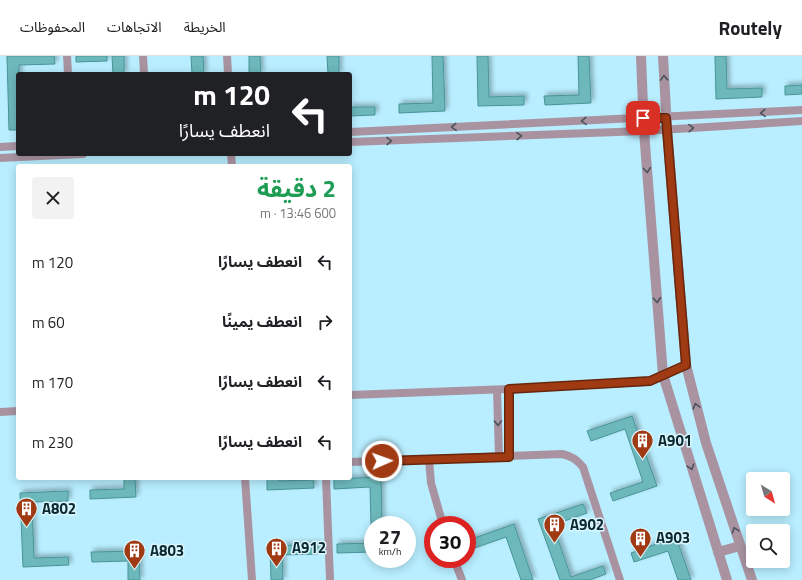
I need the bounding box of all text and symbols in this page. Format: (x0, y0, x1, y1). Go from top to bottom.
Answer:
text: Routely (719, 13, 782, 42)
text: المحفوظات (20, 16, 85, 37)
text: الاتجاهات (107, 16, 162, 37)
text: الخريطة (184, 16, 226, 37)
text: 120 m (193, 73, 270, 116)
one-way arrow (660, 75, 668, 81)
icon: left (284, 88, 336, 140)
pin (626, 101, 660, 135)
icon: arrive (632, 107, 654, 129)
one-way arrow (760, 108, 766, 117)
text: انعطف يسارًا (179, 117, 270, 144)
one-way arrow (581, 117, 587, 126)
one-way arrow (451, 123, 457, 132)
one-way arrow (688, 124, 694, 132)
one-way arrow (516, 132, 522, 140)
one-way arrow (386, 137, 392, 145)
one-way arrow (643, 167, 652, 173)
text: 2 دقيقة (257, 170, 336, 206)
button: close (32, 177, 74, 219)
text: 600 m · 13:46 (260, 203, 336, 223)
text: انعطف يسارًا (218, 250, 302, 273)
text: 120 m (32, 251, 73, 274)
icon: left (314, 251, 336, 273)
one-way arrow (653, 297, 662, 303)
text: انعطف يمينًا (222, 310, 302, 333)
text: 60 m (32, 311, 65, 334)
icon: right (314, 311, 336, 333)
text: انعطف يسارًا (218, 370, 302, 393)
text: 170 m (32, 371, 73, 394)
icon: left (314, 371, 336, 393)
one-way arrow (692, 403, 701, 410)
one-way arrow (494, 420, 502, 426)
building icon: A901 (629, 428, 655, 461)
place label: A901 (658, 429, 692, 452)
text: انعطف يسارًا (218, 430, 302, 453)
text: 230 m (32, 431, 73, 454)
icon: left (314, 431, 336, 453)
position arrow (361, 440, 403, 482)
one-way arrow (686, 464, 695, 471)
north arrow (746, 472, 790, 516)
map controls (746, 472, 790, 568)
building icon: A802 (14, 496, 40, 529)
place label: A802 (42, 497, 76, 520)
building icon: A902 (541, 512, 567, 545)
place label: A902 (570, 513, 604, 536)
speed limit sign: 30 (424, 516, 476, 568)
text: 27 (379, 521, 401, 552)
button: search (746, 524, 790, 568)
building icon: A903 (627, 525, 653, 558)
place label: A903 (656, 526, 690, 549)
one-way arrow (731, 526, 740, 533)
building icon: A912 (263, 535, 289, 568)
place label: A912 (292, 536, 326, 559)
building icon: A803 (121, 538, 147, 571)
place label: A803 (150, 539, 184, 562)
text: km/h (379, 544, 401, 559)

